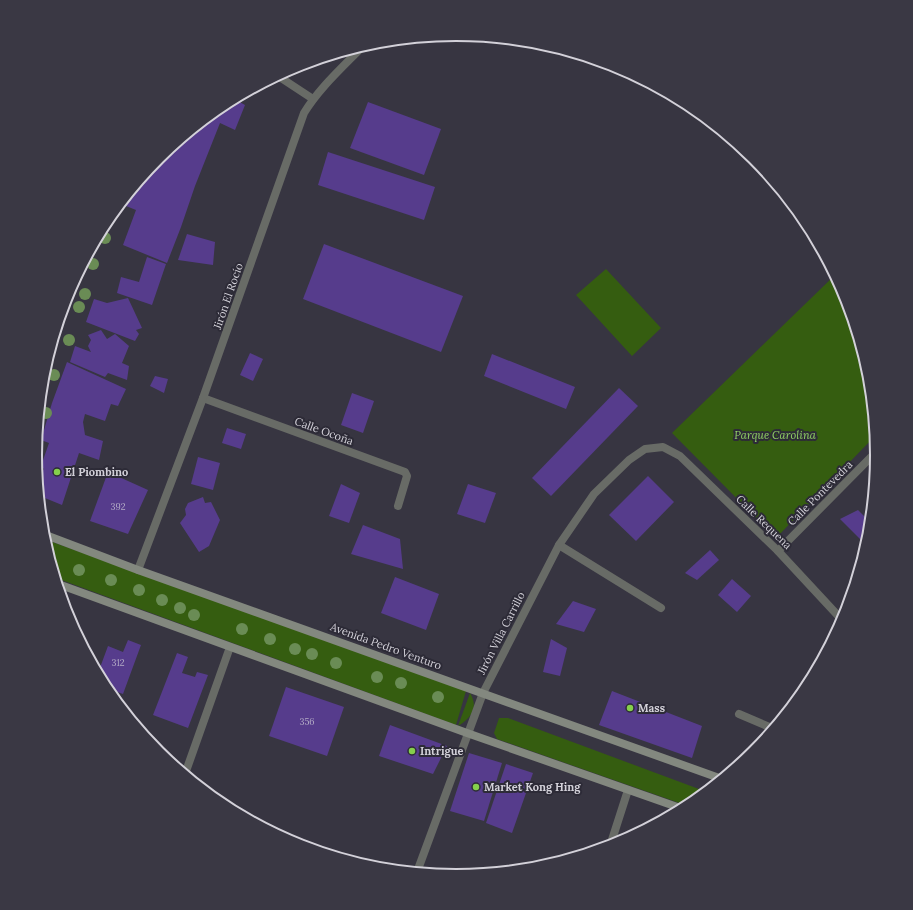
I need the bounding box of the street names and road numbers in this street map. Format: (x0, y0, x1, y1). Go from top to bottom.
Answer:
street label: Jirón El Rocío (210, 261, 246, 332)
street label: Calle Ocoña (293, 414, 356, 448)
street label: Calle Pontevedra (785, 457, 856, 528)
street label: Calle Requena (733, 492, 795, 552)
street label: Jirón Villa Carrillo (474, 589, 528, 678)
street label: Avenida Pedro Venturo (328, 619, 444, 673)

